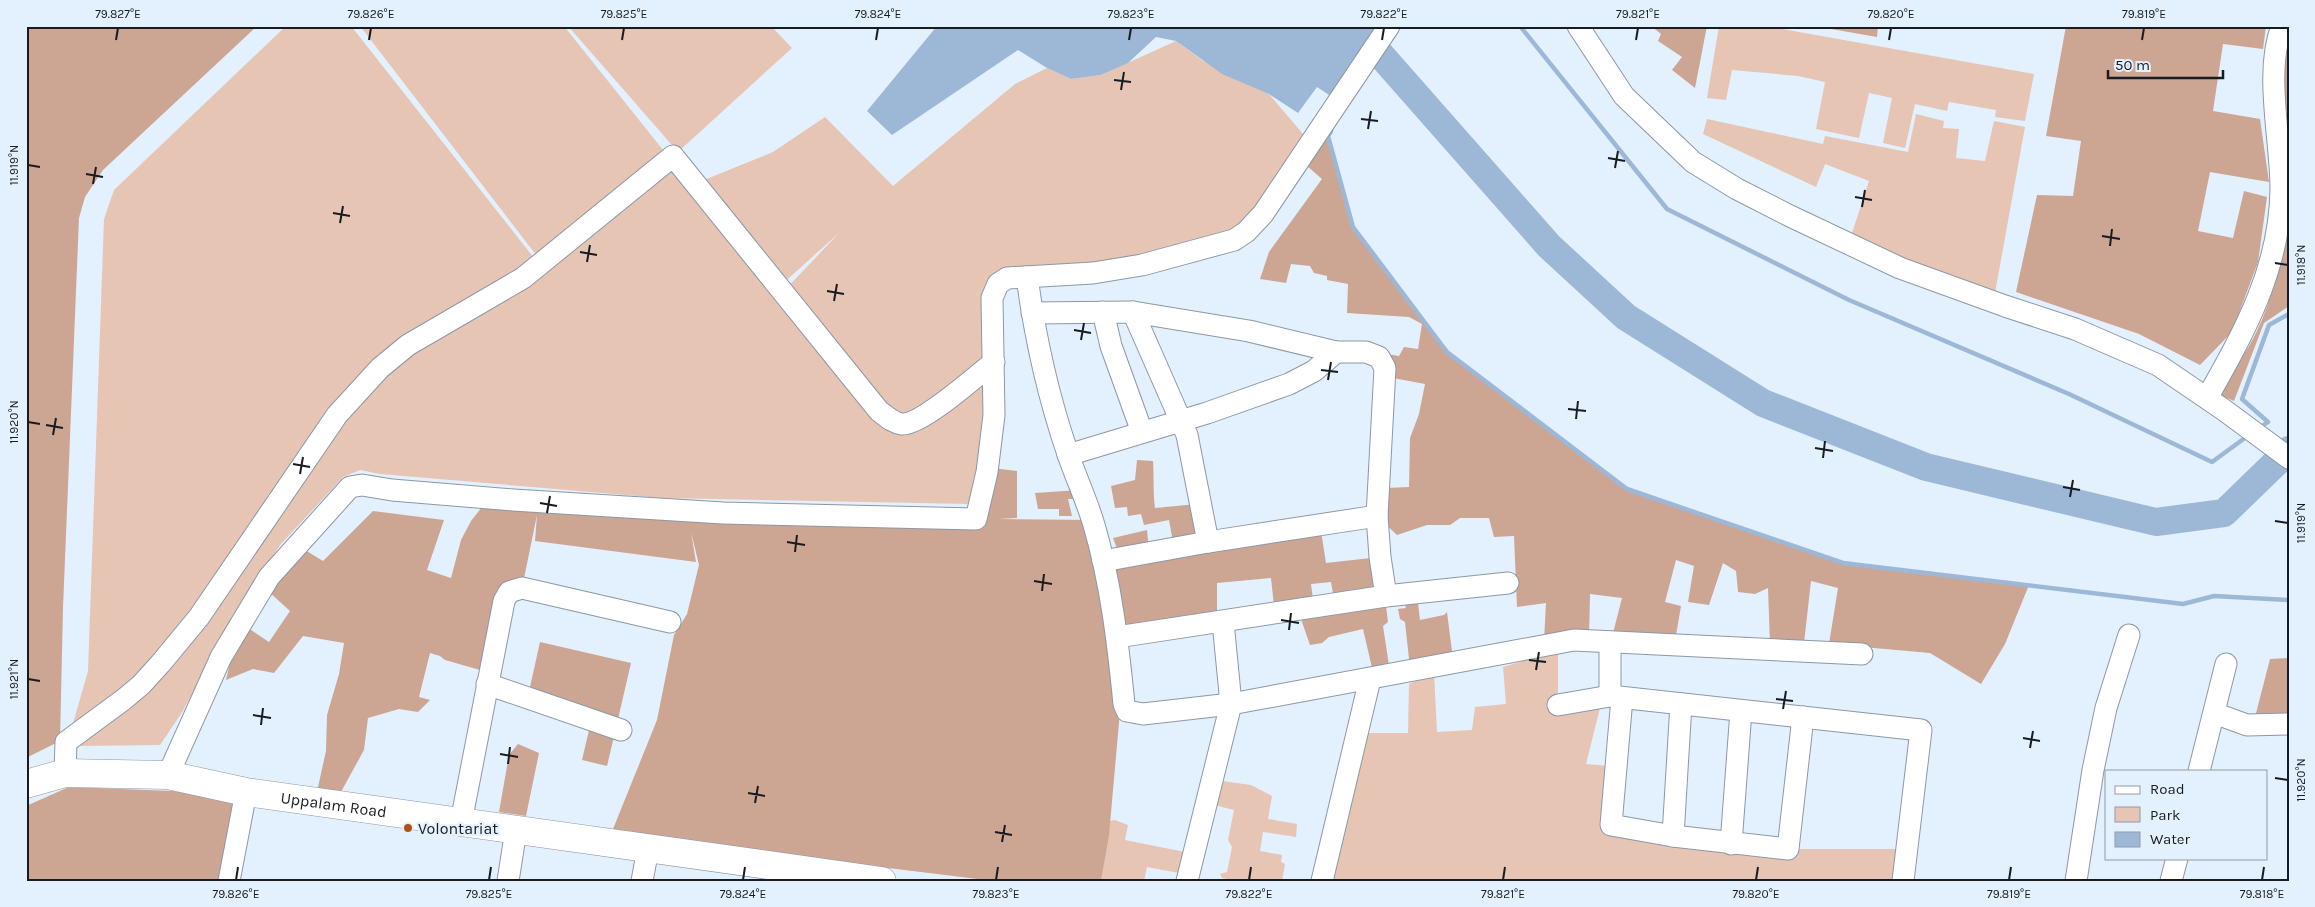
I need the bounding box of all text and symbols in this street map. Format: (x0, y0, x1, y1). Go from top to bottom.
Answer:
text: 79.827°E (95, 7, 141, 21)
text: 79.826°E (348, 7, 394, 21)
text: 79.825°E (601, 7, 647, 21)
text: 79.824°E (855, 7, 901, 21)
text: 79.823°E (1108, 7, 1154, 21)
text: 79.822°E (1361, 7, 1407, 21)
text: 79.821°E (1616, 7, 1660, 21)
text: 79.820°E (1867, 7, 1915, 21)
text: 79.819°E (2122, 7, 2166, 21)
scale bar (2108, 48, 2222, 80)
text: 50 m (2115, 56, 2150, 74)
text: 11.919°N (7, 145, 21, 185)
text: 11.918°N (2294, 245, 2308, 285)
text: 11.920°N (7, 400, 21, 444)
text: 11.919°N (2294, 503, 2308, 543)
text: 11.921°N (7, 659, 21, 699)
text: 11.920°N (2294, 758, 2308, 802)
legend (2105, 770, 2268, 860)
text: Road (2150, 780, 2185, 798)
street label: Uppalam Road (280, 787, 388, 821)
text: Park (2150, 806, 2180, 824)
place label: Volontariat (418, 819, 498, 838)
marker: Volontariat (402, 822, 414, 834)
text: Water (2150, 830, 2191, 848)
text: 79.826°E (213, 887, 259, 901)
text: 79.825°E (466, 887, 512, 901)
text: 79.824°E (720, 887, 766, 901)
text: 79.823°E (973, 887, 1019, 901)
text: 79.822°E (1226, 887, 1272, 901)
text: 79.821°E (1481, 887, 1525, 901)
text: 79.820°E (1732, 887, 1780, 901)
text: 79.819°E (1987, 887, 2031, 901)
text: 79.818°E (2240, 887, 2284, 901)

